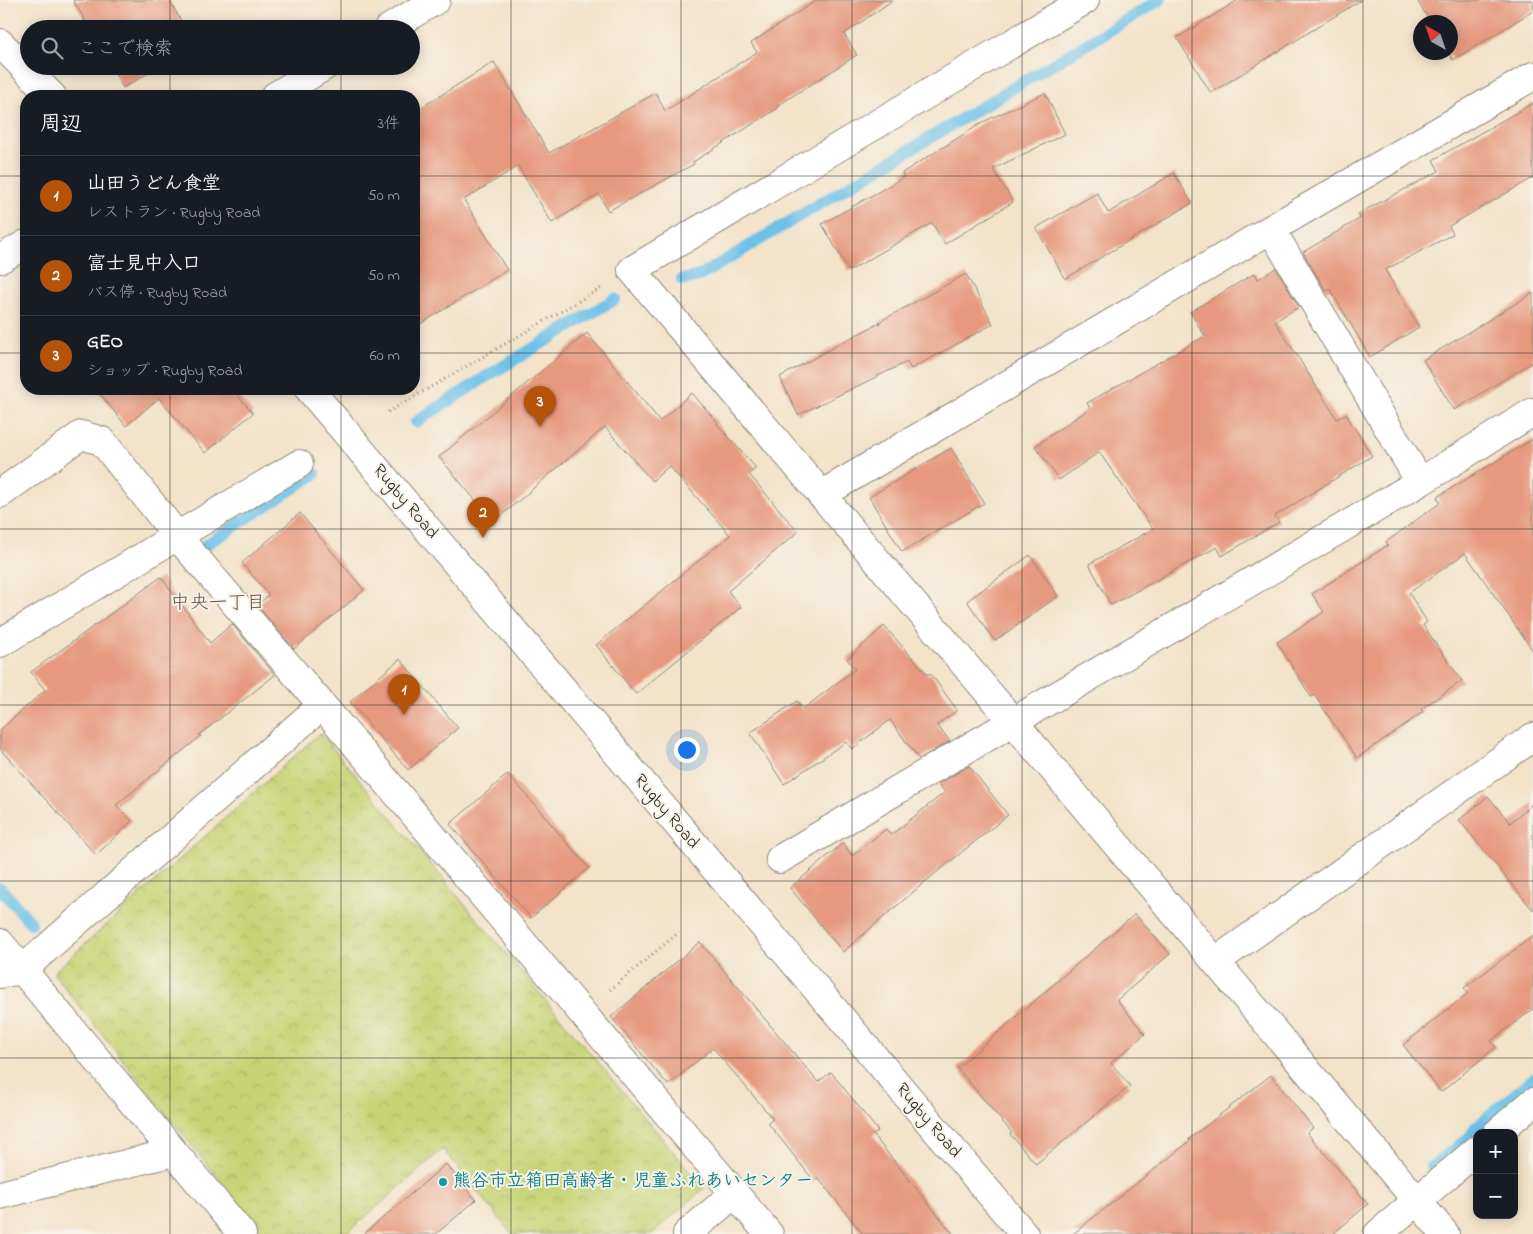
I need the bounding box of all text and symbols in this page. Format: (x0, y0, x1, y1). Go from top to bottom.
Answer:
north arrow (1413, 15, 1458, 60)
search box (20, 20, 420, 75)
icon: search (38, 34, 66, 62)
text: ここで検索 (78, 36, 173, 63)
text: 周辺 (40, 110, 82, 140)
text: 3件 (377, 112, 400, 136)
text: 山田うどん食堂 (87, 171, 221, 198)
text: 1 (53, 184, 59, 208)
text: 50 m (368, 184, 400, 208)
text: レストラン · Rugby Road (87, 201, 260, 225)
text: 富士見中入口 (87, 251, 201, 278)
text: 2 (52, 264, 60, 288)
text: 50 m (368, 264, 400, 288)
text: バス停 · Rugby Road (87, 281, 227, 305)
text: GEO (87, 329, 123, 356)
text: 3 (53, 344, 59, 368)
text: 60 m (370, 344, 400, 368)
text: ショップ · Rugby Road (87, 359, 242, 383)
pin: 3 (524, 386, 556, 427)
street label: Rugby Road (365, 459, 444, 546)
pin: 2 (467, 497, 499, 538)
district label: 中央一丁目 (170, 590, 266, 617)
pin: 1 (388, 674, 420, 715)
your location (674, 737, 700, 763)
street label: Rugby Road (626, 769, 705, 856)
street label: Rugby Road (888, 1078, 967, 1165)
map controls (1473, 1129, 1518, 1219)
button: + (1473, 1129, 1518, 1174)
place label: 熊谷市立箱田高齢者・児童ふれあいセンター (453, 1169, 813, 1195)
button: − (1473, 1174, 1518, 1219)
marker: 熊谷市立箱田高齢者・児童ふれあいセンター (437, 1176, 449, 1188)

